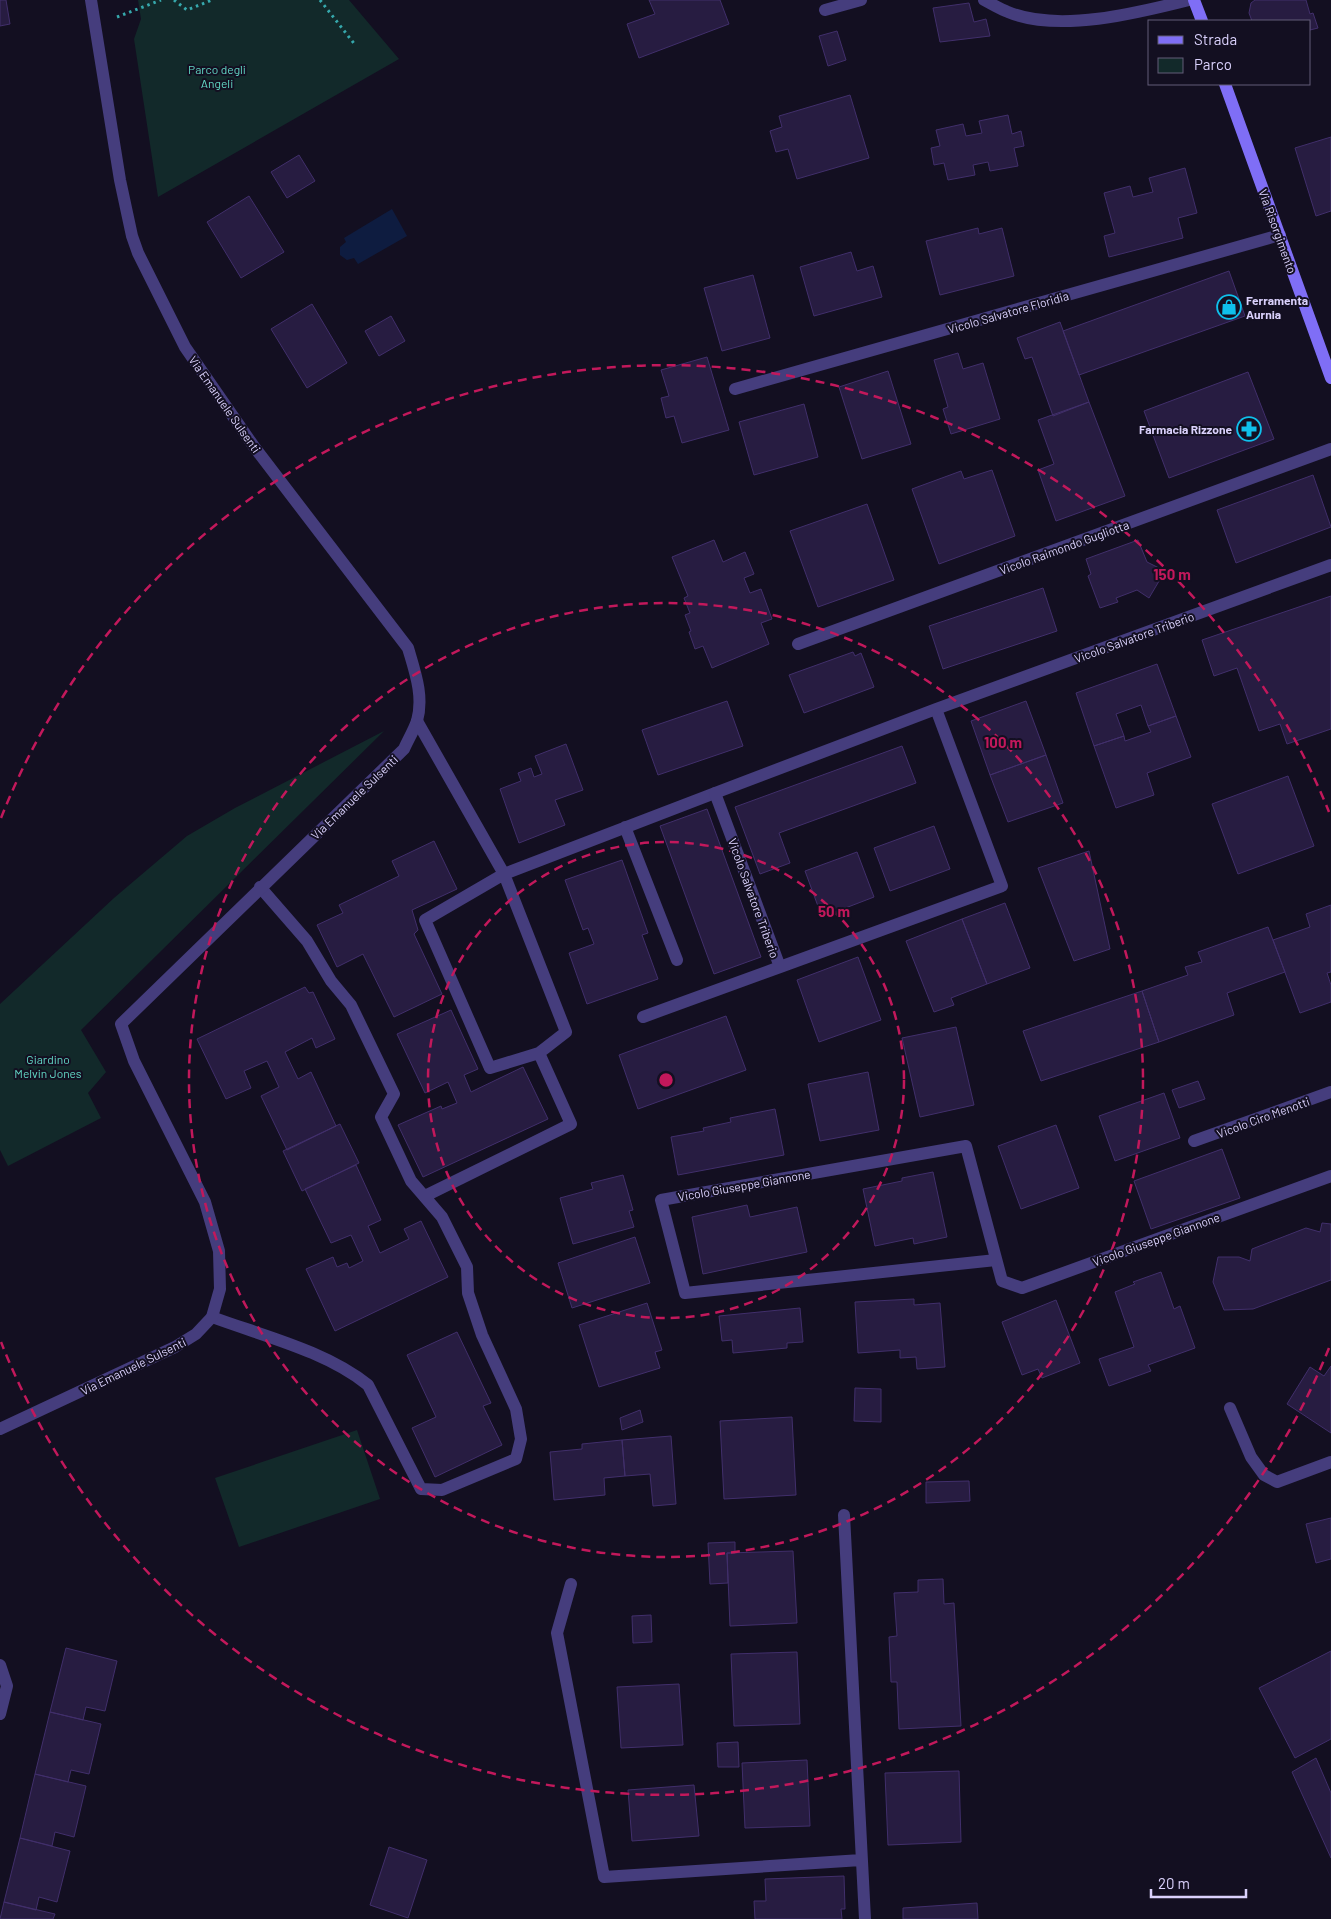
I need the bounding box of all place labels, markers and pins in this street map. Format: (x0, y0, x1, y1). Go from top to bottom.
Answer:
place label: Ferramenta Aurnia (1246, 293, 1308, 321)
shop icon: Ferramenta Aurnia (1216, 294, 1242, 320)
pharmacy icon: Farmacia Rizzone (1236, 416, 1262, 442)
place label: Farmacia Rizzone (1139, 422, 1232, 436)
centre of rings (657, 1071, 675, 1089)

